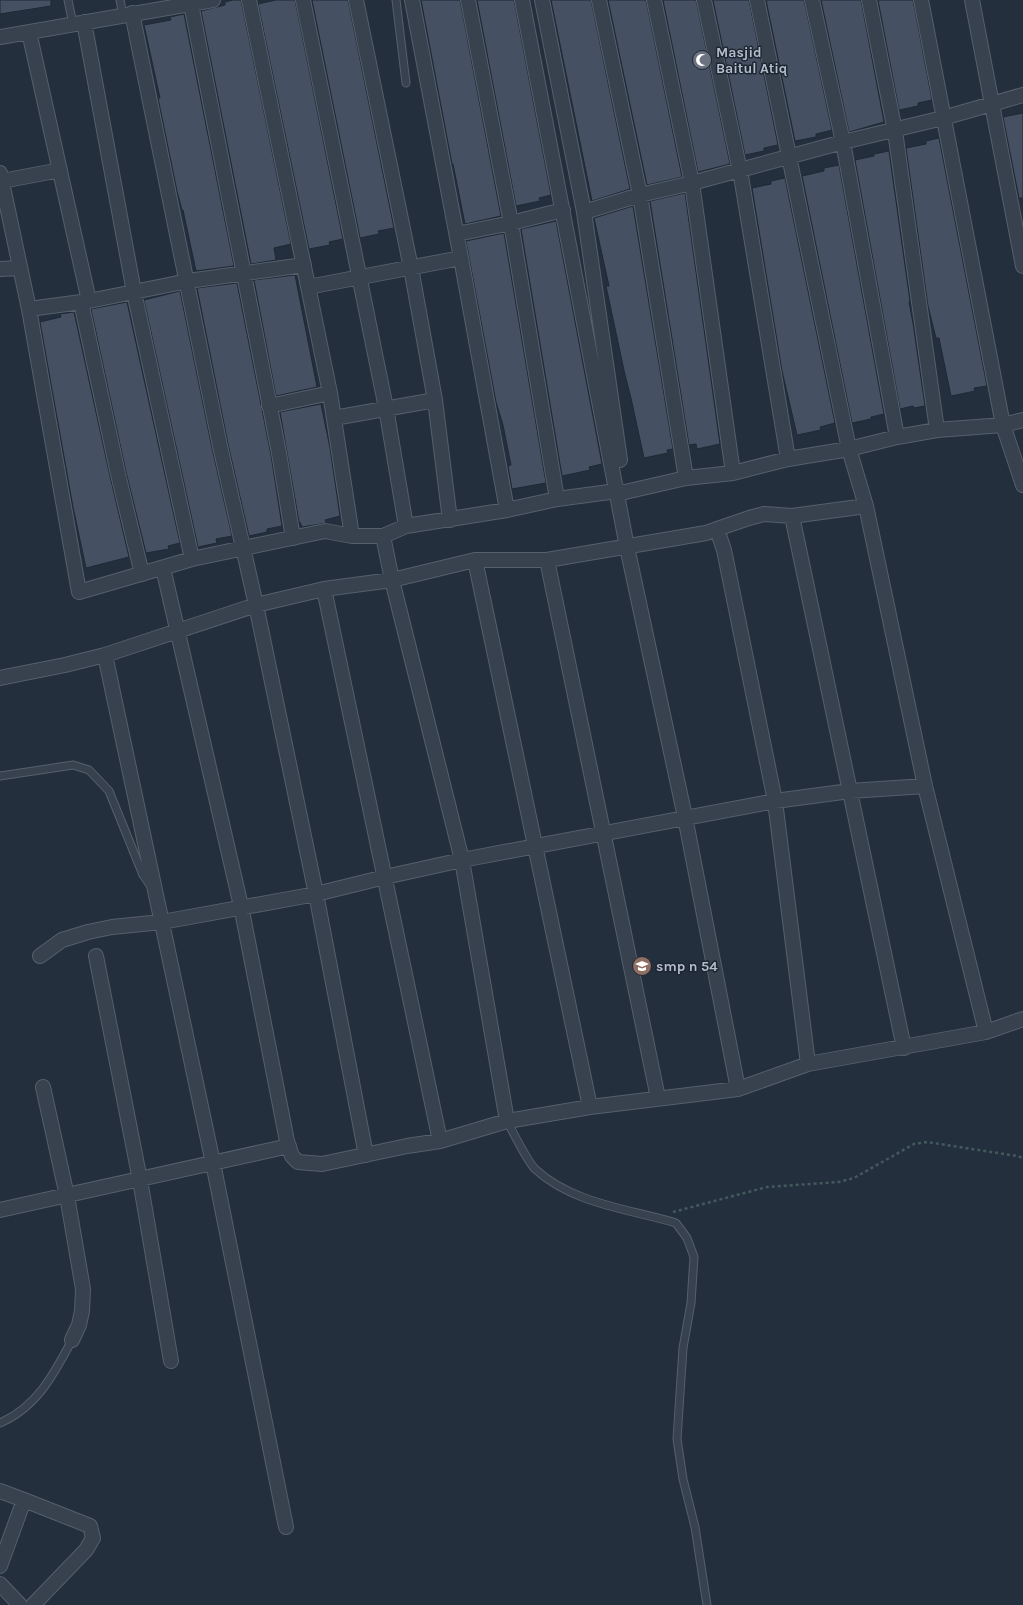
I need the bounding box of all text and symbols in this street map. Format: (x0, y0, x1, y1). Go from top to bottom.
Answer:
place label: Masjid Baitul Atiq (716, 44, 788, 77)
mosque icon: Masjid Baitul Atiq (691, 49, 713, 71)
school or university icon: smp n 54 (631, 955, 653, 977)
place label: smp n 54 (656, 958, 718, 975)

